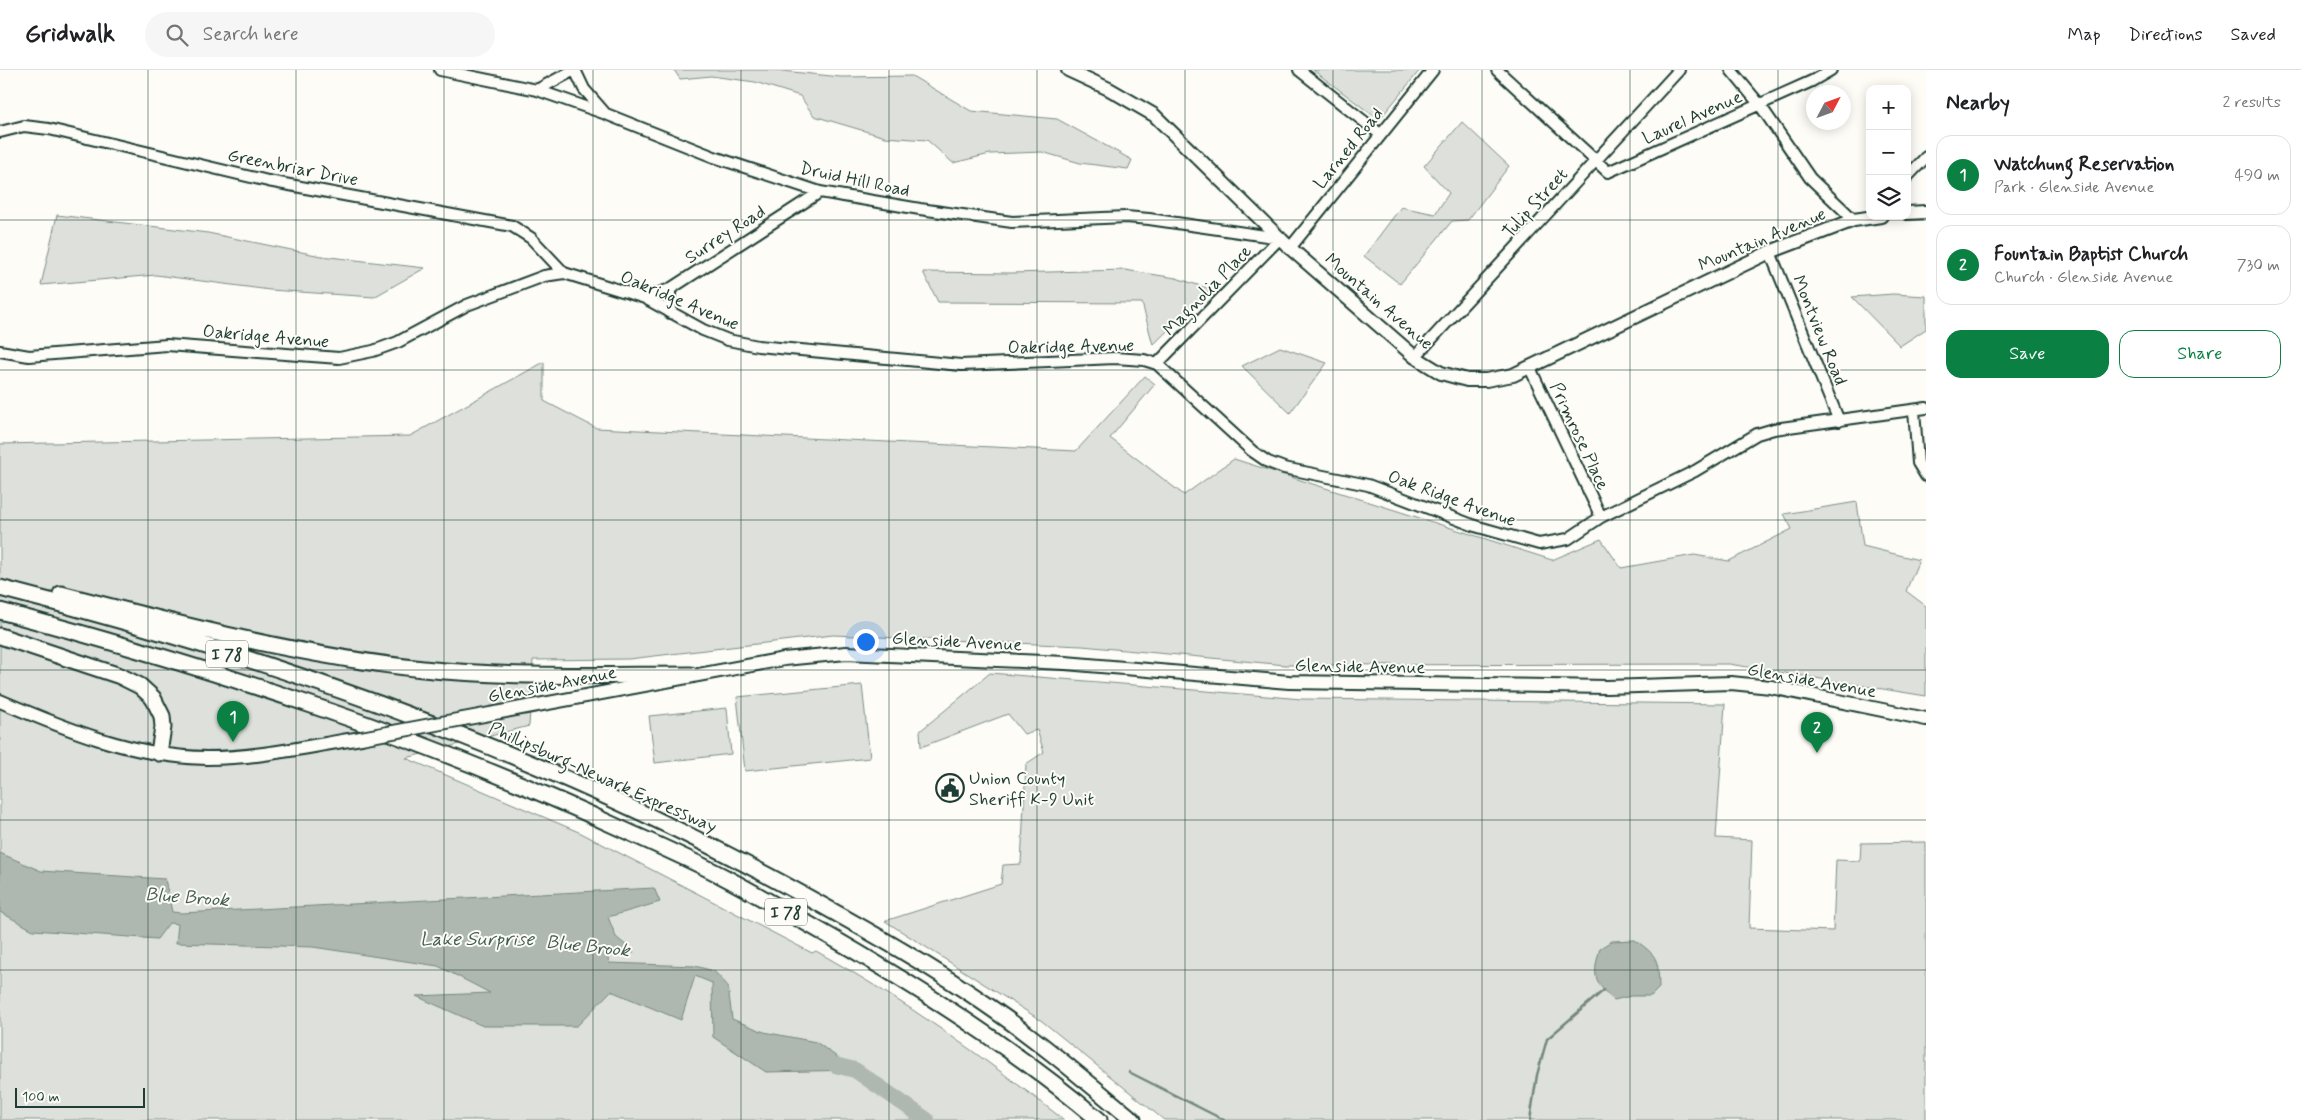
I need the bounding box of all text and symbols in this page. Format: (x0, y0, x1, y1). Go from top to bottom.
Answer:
search box (145, 12, 495, 57)
text: Gridwalk (25, 19, 115, 50)
icon: search (163, 21, 191, 49)
text: Search here (203, 22, 298, 47)
text: Map (2068, 23, 2101, 47)
text: Directions (2129, 23, 2203, 47)
text: Saved (2231, 23, 2276, 47)
street label: Laurel Avenue (1639, 85, 1746, 151)
north arrow (1806, 85, 1851, 130)
map controls (1866, 85, 1911, 220)
button: + (1866, 85, 1911, 130)
text: Nearby (1946, 89, 2010, 117)
text: 2 results (2223, 92, 2281, 113)
street label: Larned Road (1309, 103, 1389, 194)
button: − (1866, 130, 1911, 175)
street label: Greenbriar Drive (225, 144, 360, 192)
text: Watchung Reservation (1994, 152, 2174, 177)
street label: Druid Hill Road (798, 157, 912, 203)
street label: Tulip Street (1498, 163, 1574, 244)
text: 1 (1959, 165, 1967, 186)
text: 490 m (2234, 165, 2280, 186)
button: layers (1866, 175, 1911, 220)
text: Park · Glenside Avenue (1994, 177, 2154, 198)
street label: Surrey Road (681, 200, 771, 270)
street label: Mountain Avenue (1695, 202, 1830, 278)
street label: Magnolia Place (1158, 240, 1259, 343)
text: Fountain Baptist Church (1994, 242, 2188, 267)
street label: Mountain Avenue (1319, 248, 1438, 356)
text: 2 (1959, 255, 1967, 276)
text: 730 m (2237, 255, 2280, 276)
street label: Oakridge Avenue (617, 265, 743, 337)
text: Church · Glenside Avenue (1994, 267, 2173, 288)
street label: Montview Road (1786, 272, 1852, 389)
street label: Oakridge Avenue (202, 320, 330, 354)
button: Save (1946, 330, 2109, 378)
button: Share (2119, 330, 2281, 378)
street label: Oakridge Avenue (1007, 334, 1135, 360)
street label: Primrose Place (1544, 379, 1615, 494)
street label: Oak Ridge Avenue (1384, 465, 1519, 533)
street label: Glenside Avenue (891, 627, 1023, 657)
your location (853, 629, 879, 655)
road number: I 78 (206, 640, 248, 668)
street label: Glenside Avenue (1294, 654, 1426, 680)
street label: Glenside Avenue (1745, 658, 1878, 704)
street label: Glenside Avenue (486, 661, 619, 709)
pin: 1 (217, 701, 249, 742)
pin: 2 (1801, 712, 1833, 753)
street label: Phillipsburg-Newark Expressway (484, 717, 720, 841)
place label: Union County Sheriff K-9 Unit (969, 767, 1095, 812)
public building icon: Union County Sheriff K-9 Unit (935, 773, 965, 803)
water label: Blue Brook (144, 882, 231, 913)
road number: I 78 (765, 899, 807, 926)
water label: Lake Surprise (420, 927, 535, 952)
water label: Blue Brook (545, 930, 632, 963)
scale bar (15, 1085, 145, 1108)
text: 100 m (22, 1088, 60, 1106)

